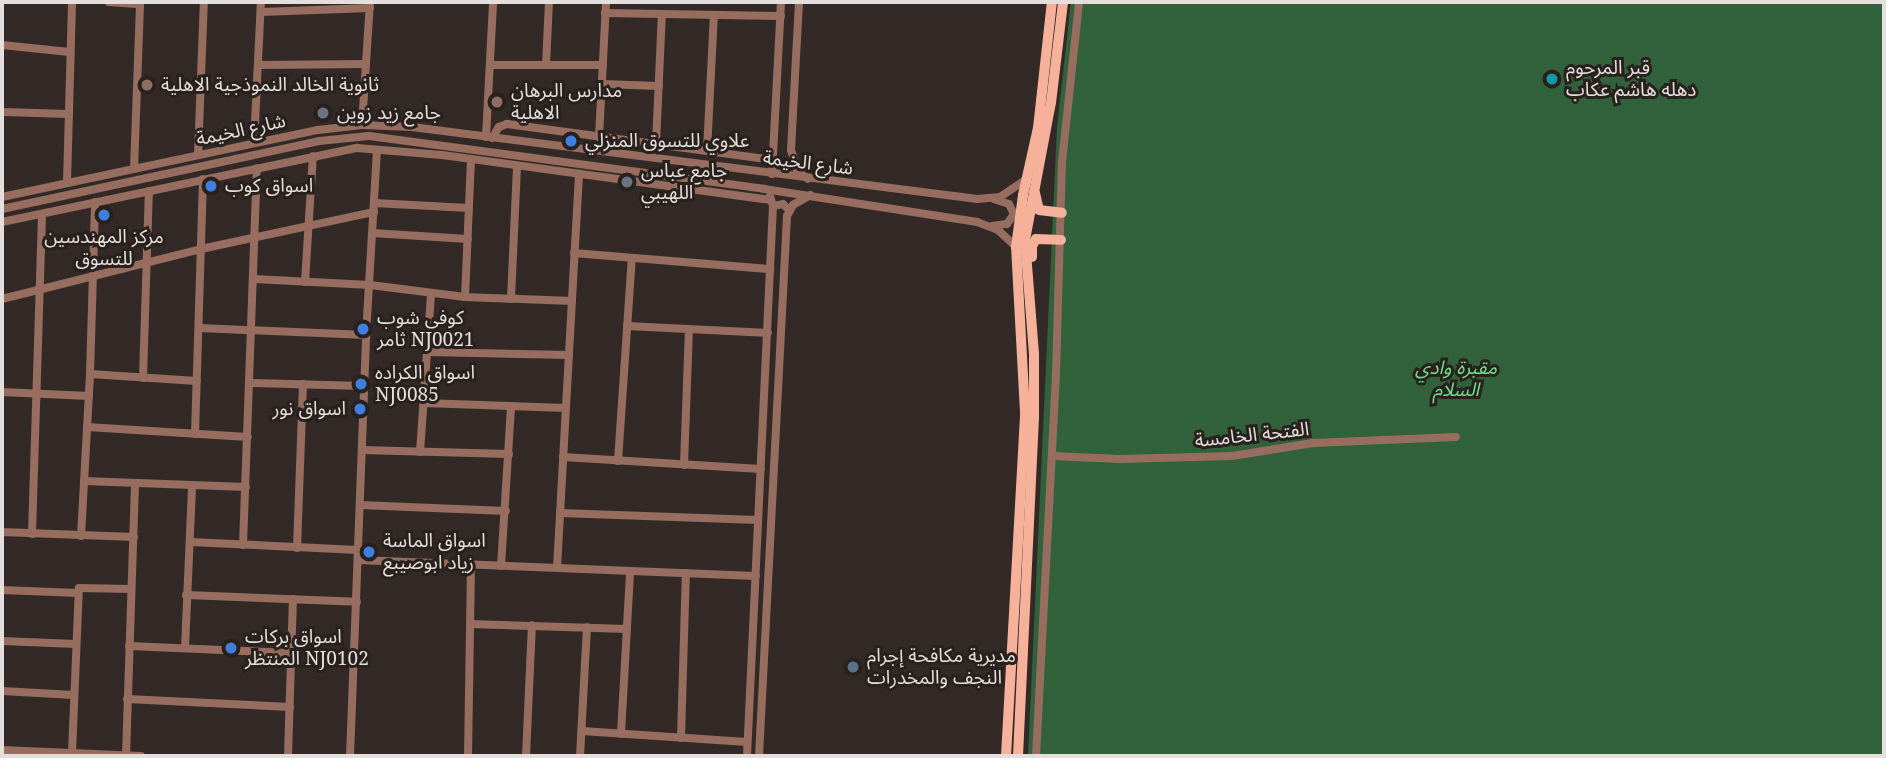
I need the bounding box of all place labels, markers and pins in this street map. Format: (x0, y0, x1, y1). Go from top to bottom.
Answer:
place label: قبر المرحوم دهله هاشم عكاب (1566, 57, 1696, 101)
marker: قبر المرحوم دهله هاشم عكاب (1544, 71, 1560, 87)
place label: ثانوية الخالد النموذجية الاهلية (161, 74, 379, 96)
marker: ثانوية الخالد النموذجية الاهلية (139, 77, 155, 93)
place label: مدارس البرهان الاهلية (511, 80, 622, 124)
marker: مدارس البرهان الاهلية (489, 94, 505, 110)
place label: جامع زيد زوين (337, 102, 441, 124)
marker: جامع زيد زوين (315, 105, 331, 121)
place label: علاوي للتسوق المنزلي (585, 130, 749, 152)
marker: علاوي للتسوق المنزلي (563, 133, 579, 149)
place label: جامع عباس اللهيبي (641, 160, 727, 204)
marker: جامع عباس اللهيبي (619, 174, 635, 190)
place label: اسواق كوب (225, 175, 313, 197)
marker: اسواق كوب (203, 178, 219, 194)
marker: مركز المهندسين للتسوق (96, 207, 112, 223)
place label: مركز المهندسين للتسوق (44, 226, 164, 270)
place label: كوفي شوب ثامر NJ0021 (377, 307, 474, 351)
marker: كوفي شوب ثامر NJ0021 (355, 321, 371, 337)
place label: اسواق الكراده NJ0085 (375, 362, 475, 406)
marker: اسواق الكراده NJ0085 (353, 376, 369, 392)
place label: اسواق نور (272, 398, 346, 420)
marker: اسواق نور (352, 401, 368, 417)
place label: اسواق الماسة زياد ابوصيبع (383, 530, 486, 574)
marker: اسواق الماسة زياد ابوصيبع (361, 544, 377, 560)
place label: اسواق بركات المنتظر NJ0102 (245, 626, 369, 670)
marker: اسواق بركات المنتظر NJ0102 (223, 640, 239, 656)
place label: مديرية مكافحة إجرام النجف والمخدرات (867, 645, 1016, 689)
marker: مديرية مكافحة إجرام النجف والمخدرات (845, 659, 861, 675)

